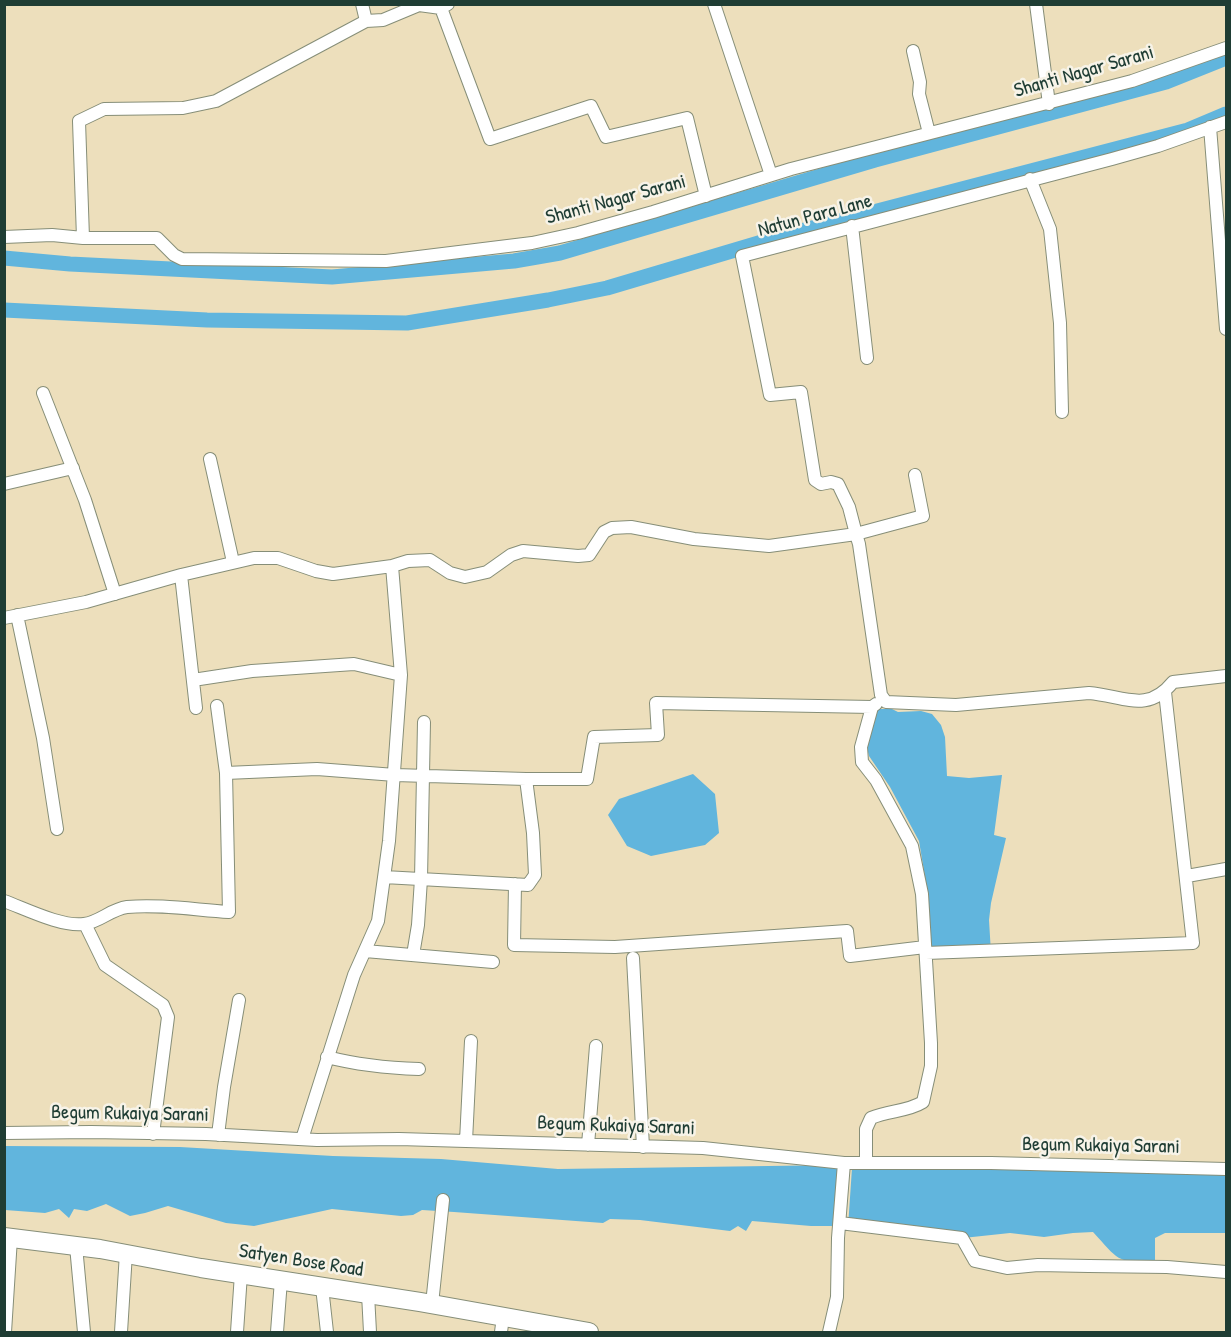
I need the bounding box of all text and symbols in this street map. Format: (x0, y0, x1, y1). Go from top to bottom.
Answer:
street label: Shanti Nagar Sarani (1011, 41, 1157, 103)
street label: Shanti Nagar Sarani (543, 170, 689, 230)
street label: Natun Para Lane (755, 189, 875, 243)
street label: Begum Rukaiya Sarani (51, 1101, 209, 1127)
street label: Begum Rukaiya Sarani (537, 1111, 695, 1141)
street label: Begum Rukaiya Sarani (1022, 1133, 1180, 1159)
street label: Satyen Bose Road (237, 1239, 365, 1283)

